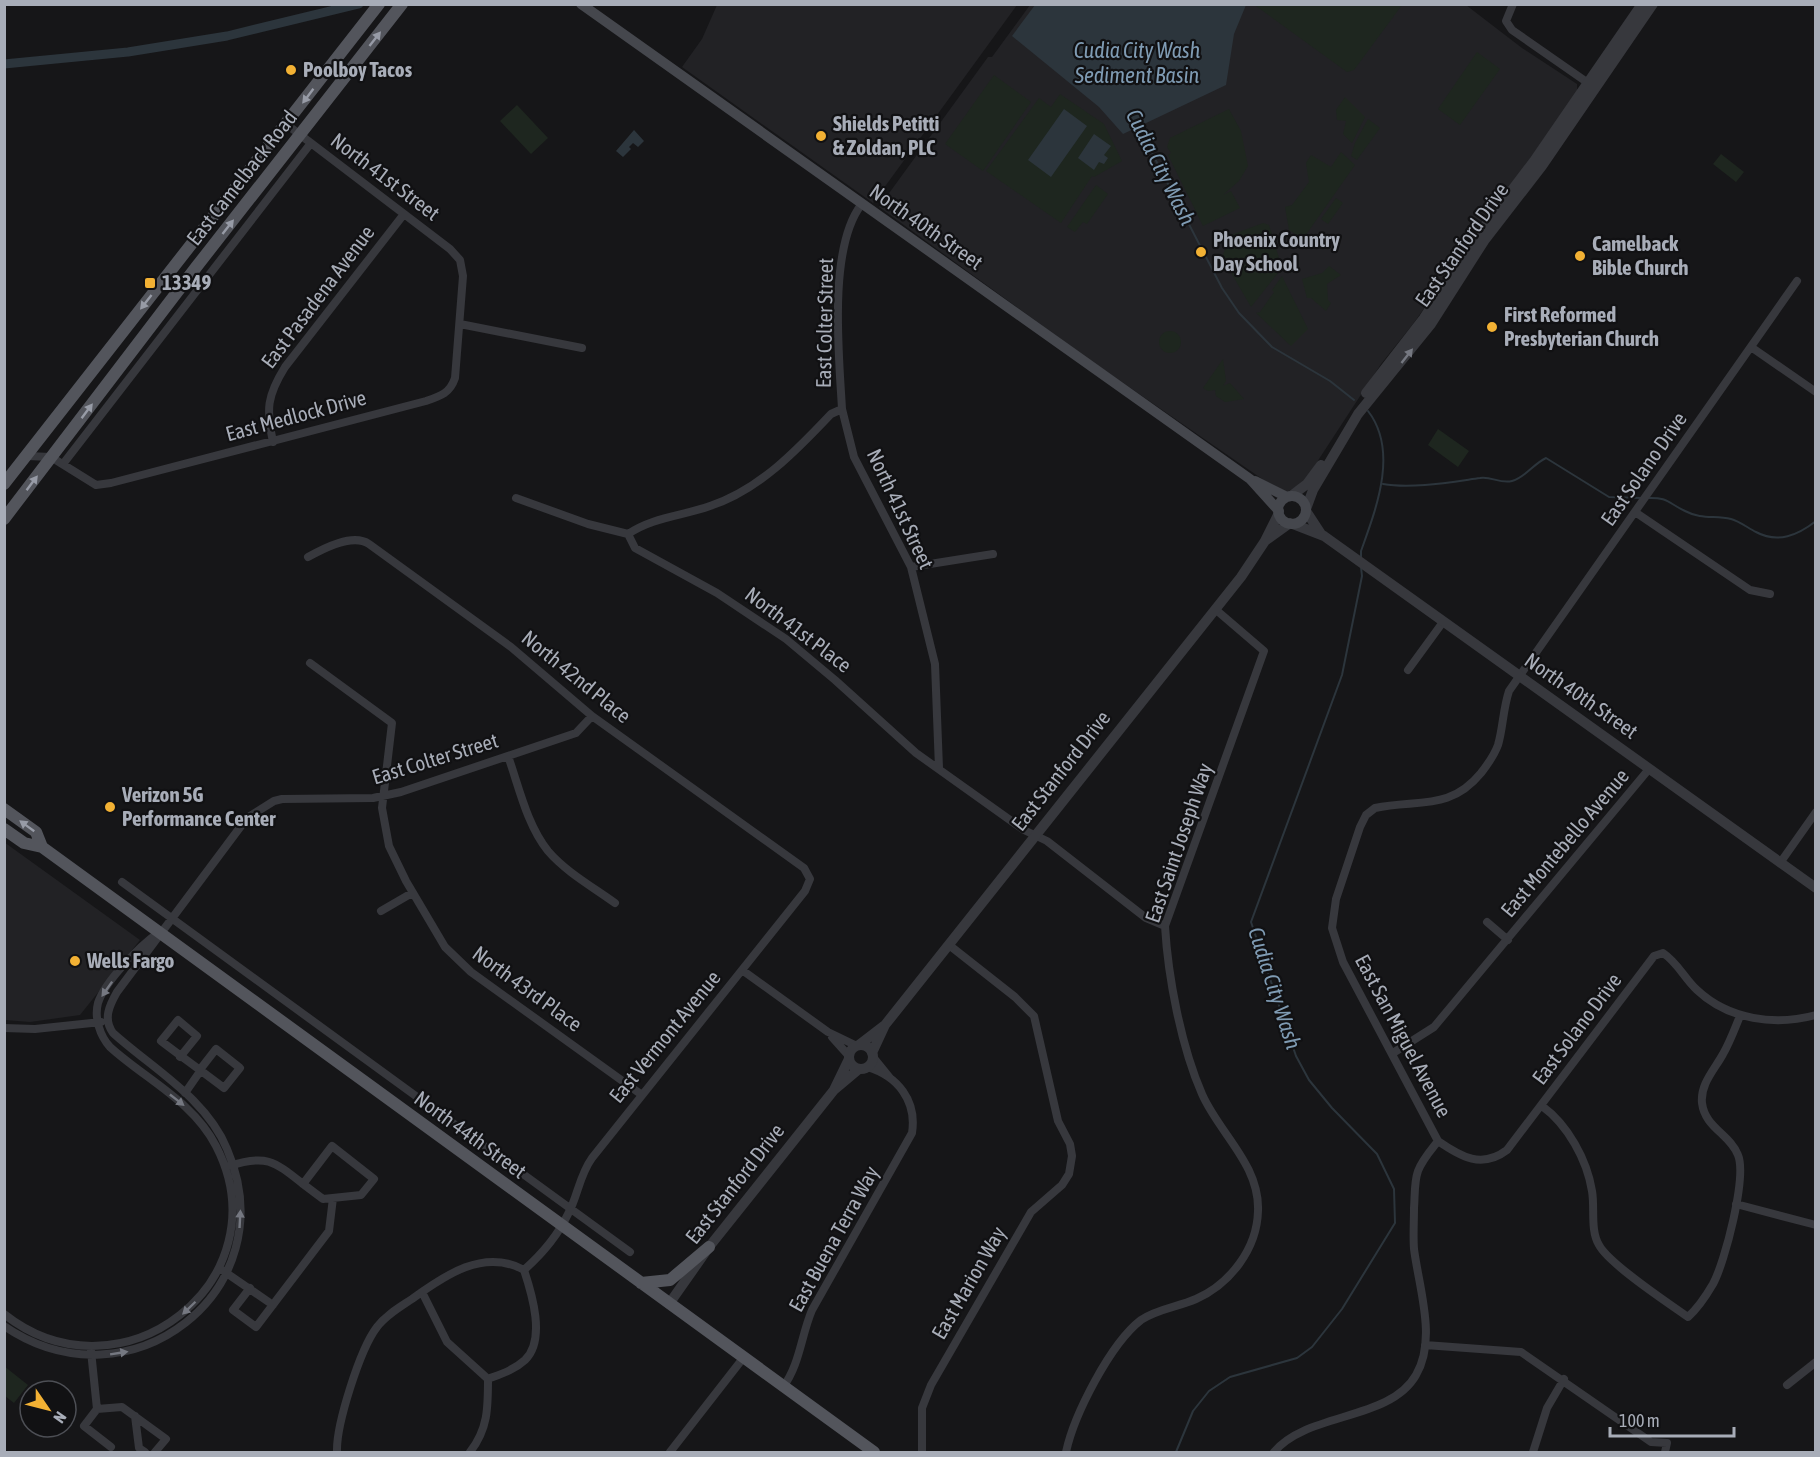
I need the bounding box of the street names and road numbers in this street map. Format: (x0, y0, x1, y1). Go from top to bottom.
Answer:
street label: East Camelback Road (181, 105, 301, 249)
street label: North 41st Street (327, 128, 445, 225)
street label: North 40th Street (866, 178, 988, 274)
street label: East Stanford Drive (1410, 178, 1513, 311)
street label: East Pasadena Avenue (256, 220, 379, 372)
street label: East Colter Street (811, 258, 837, 388)
street label: East Medlock Drive (223, 385, 369, 445)
street label: East Solano Drive (1595, 407, 1691, 530)
street label: North 41st Street (863, 445, 939, 572)
street label: North 41st Place (741, 582, 856, 677)
street label: North 42nd Place (517, 625, 636, 727)
street label: North 40th Street (1521, 647, 1643, 743)
street label: East Stanford Drive (1006, 706, 1114, 835)
street label: East Colter Street (369, 727, 501, 789)
street label: East Saint Joseph Way (1140, 759, 1217, 926)
street label: East Montebello Avenue (1495, 763, 1633, 921)
street label: North 43rd Place (468, 941, 587, 1036)
street label: East San Miguel Avenue (1351, 950, 1457, 1121)
street label: East Vermont Avenue (604, 966, 725, 1107)
street label: East Solano Drive (1527, 968, 1626, 1089)
street label: North 44th Street (410, 1086, 531, 1183)
street label: East Stanford Drive (680, 1119, 788, 1248)
street label: East Buena Terra Way (783, 1161, 883, 1315)
street label: East Marion Way (926, 1222, 1010, 1343)

